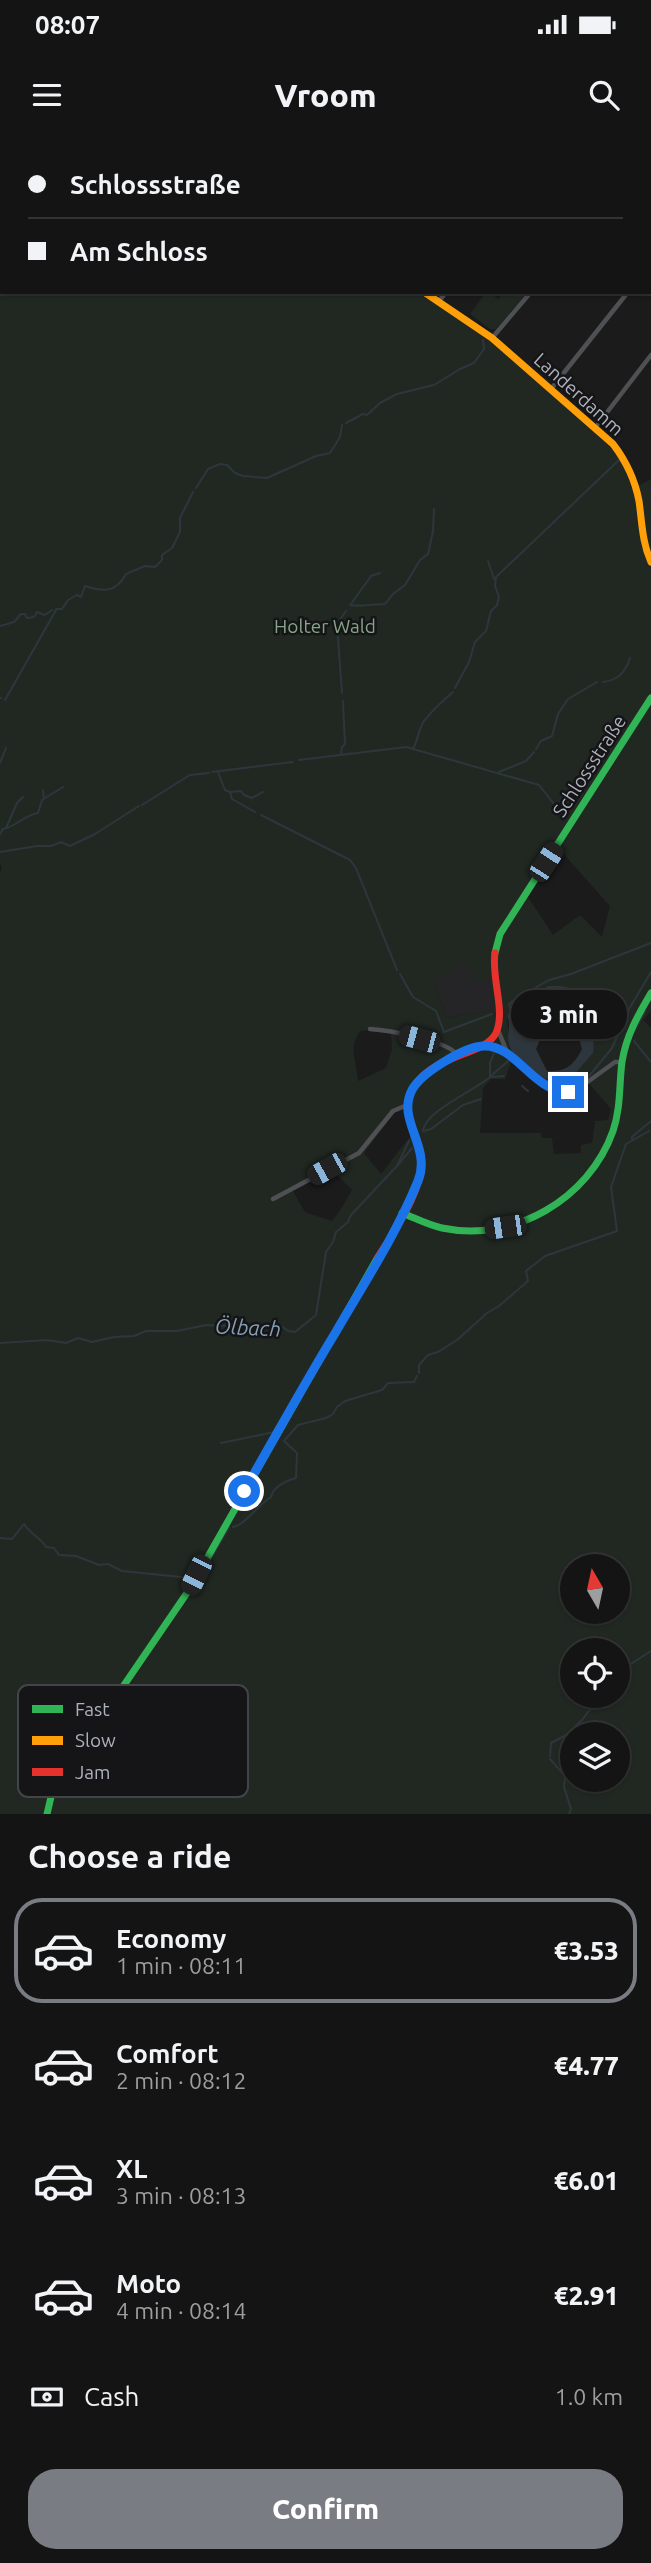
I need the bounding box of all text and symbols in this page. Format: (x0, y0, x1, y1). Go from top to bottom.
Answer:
text: 08:07 (35, 10, 100, 39)
icon: menu (28, 76, 66, 114)
icon: search (585, 76, 623, 114)
text: Vroom (275, 77, 376, 113)
text: Schlossstraße (70, 170, 241, 199)
text: Am Schloss (70, 237, 208, 266)
street label: Landerdamm (530, 348, 628, 440)
park label: Holter Wald (274, 615, 376, 637)
street label: Schlossstraße (548, 711, 630, 821)
car (526, 839, 567, 885)
callout: 3 min (510, 990, 626, 1040)
text: 3 min (540, 1002, 598, 1027)
car (396, 1023, 443, 1055)
route end (552, 1076, 584, 1108)
car (304, 1150, 351, 1188)
car (483, 1214, 528, 1240)
water label: Ölbach (214, 1313, 282, 1341)
route start (228, 1475, 260, 1507)
car (178, 1552, 215, 1598)
north arrow (560, 1554, 630, 1624)
map controls (560, 1554, 630, 1792)
button: locate (560, 1638, 630, 1708)
legend (18, 1685, 248, 1797)
text: Fast (75, 1698, 110, 1720)
button: layers (560, 1722, 630, 1792)
text: Slow (75, 1729, 116, 1751)
text: Jam (75, 1761, 111, 1783)
text: Choose a ride (28, 1838, 231, 1874)
icon: car (32, 1919, 95, 1982)
text: Economy (116, 1924, 226, 1953)
text: €3.53 (554, 1936, 619, 1965)
text: 1 min · 08:11 (116, 1953, 247, 1978)
icon: car (32, 2034, 95, 2097)
text: Comfort (116, 2039, 219, 2068)
text: €4.77 (554, 2051, 619, 2080)
text: 2 min · 08:12 (116, 2068, 247, 2093)
icon: car (32, 2149, 95, 2212)
text: XL (116, 2154, 147, 2183)
text: €6.01 (554, 2166, 619, 2195)
text: 3 min · 08:13 (116, 2183, 247, 2208)
icon: car (32, 2264, 95, 2327)
text: Moto (116, 2269, 181, 2298)
text: €2.91 (554, 2281, 619, 2310)
text: 4 min · 08:14 (116, 2298, 247, 2323)
icon: cash (28, 2378, 66, 2416)
text: Cash (84, 2382, 139, 2411)
text: 1.0 km (555, 2384, 623, 2409)
button: Confirm (28, 2469, 623, 2549)

